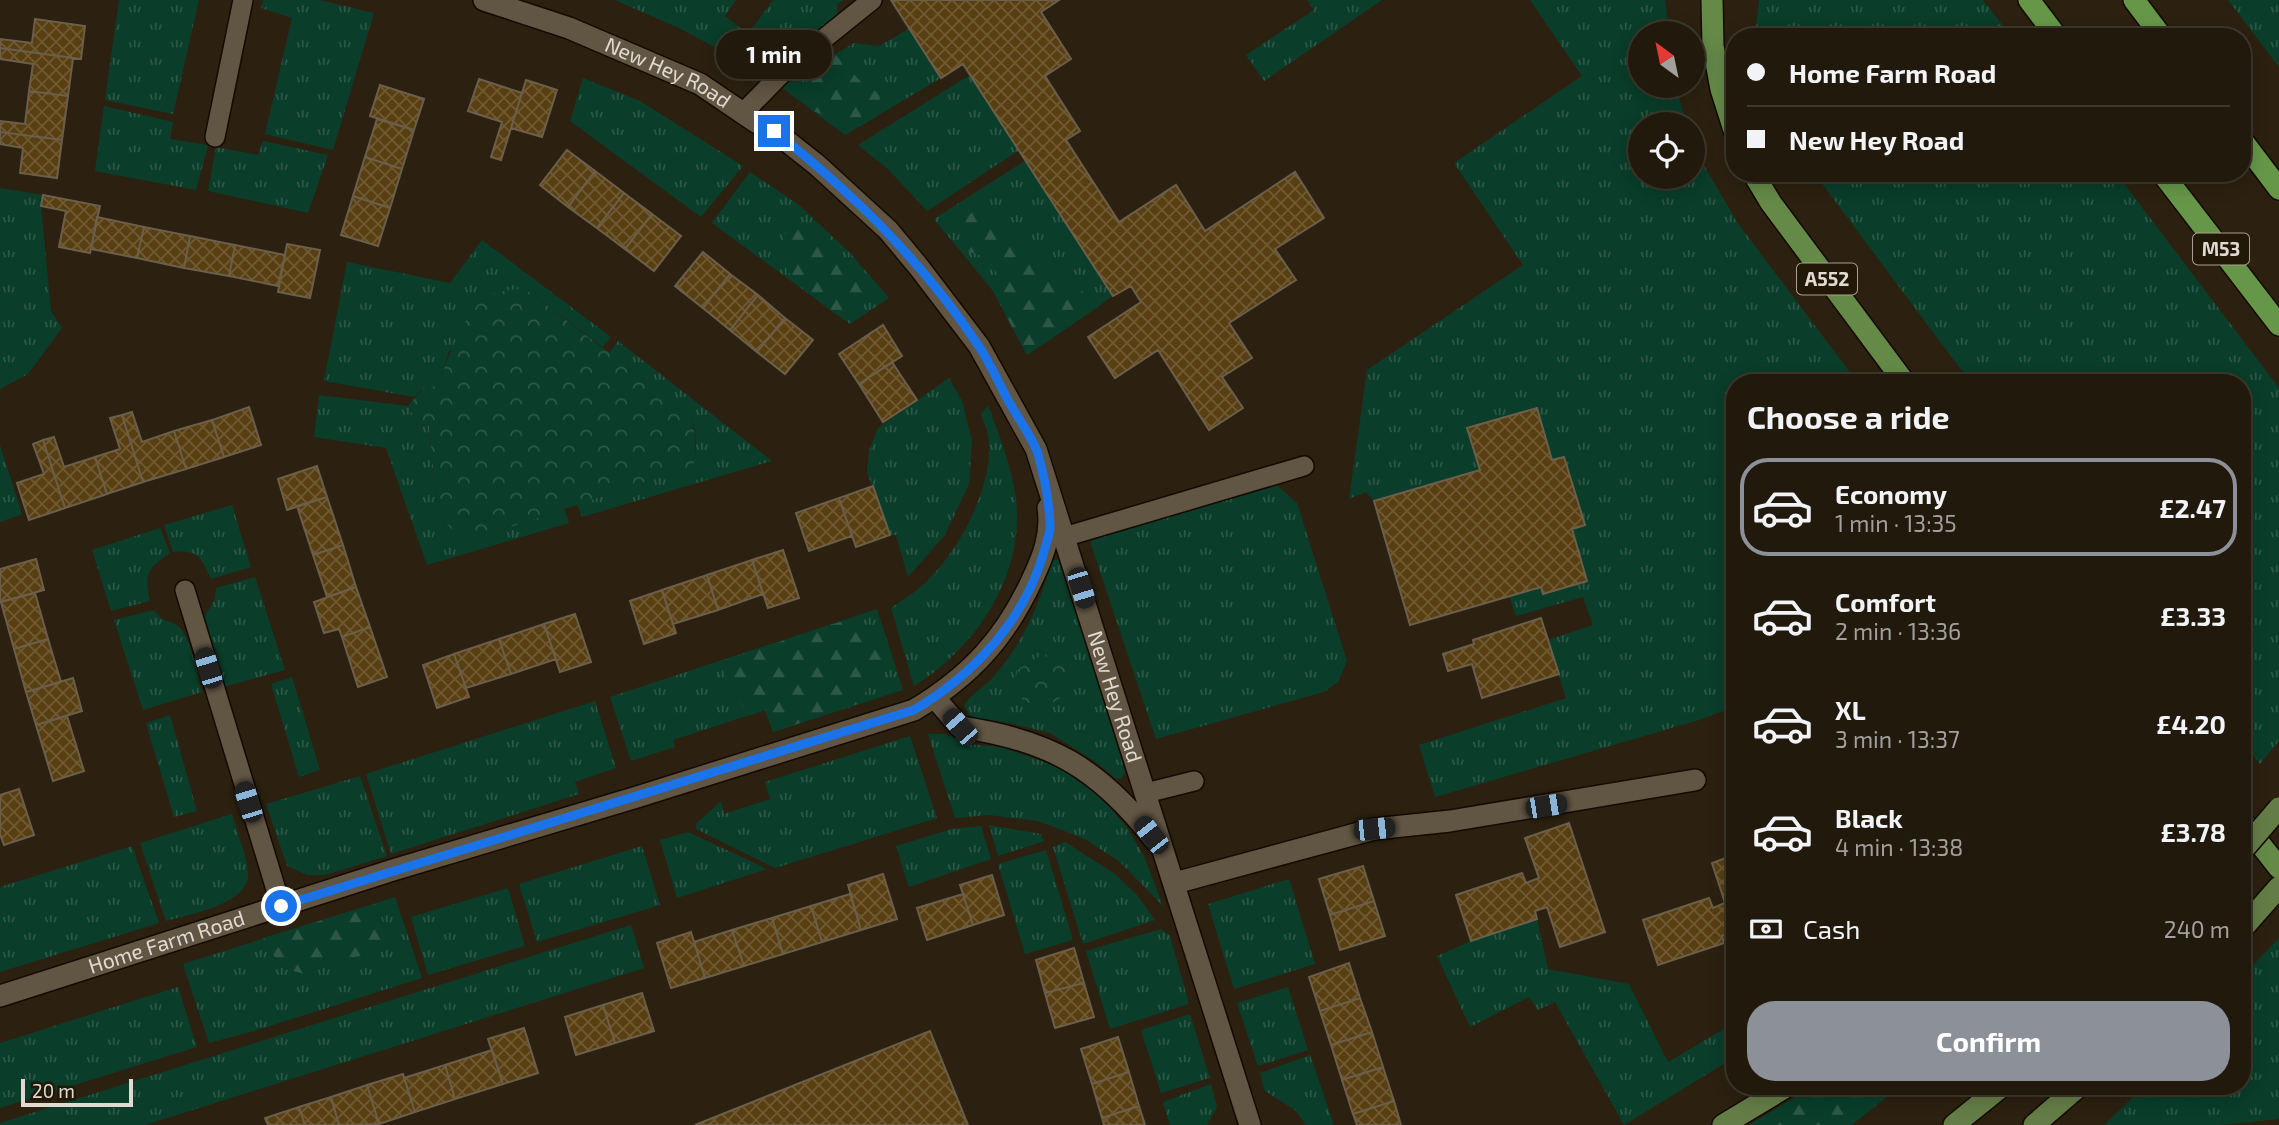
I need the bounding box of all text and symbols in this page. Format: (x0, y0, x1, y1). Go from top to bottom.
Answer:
north arrow (1628, 21, 1704, 98)
map controls (1628, 21, 1705, 189)
callout: 1 min (716, 30, 832, 78)
street label: New Hey Road (602, 31, 736, 112)
text: 1 min (746, 40, 802, 68)
text: Home Farm Road (1789, 57, 1996, 88)
button: locate (1628, 112, 1705, 189)
route end (758, 115, 790, 147)
text: New Hey Road (1789, 124, 1964, 155)
road number: M53 (2193, 233, 2249, 264)
road number: A552 (1797, 264, 1857, 294)
text: Choose a ride (1747, 397, 1950, 435)
icon: car (1751, 476, 1814, 539)
text: Economy (1835, 478, 1947, 509)
text: £2.47 (2159, 492, 2226, 523)
text: 1 min · 13:35 (1835, 509, 1957, 537)
car (1065, 565, 1098, 611)
icon: car (1751, 584, 1814, 647)
text: Comfort (1835, 586, 1936, 617)
text: £3.33 (2160, 600, 2226, 631)
text: 2 min · 13:36 (1835, 617, 1961, 645)
street label: New Hey Road (1083, 627, 1148, 765)
car (192, 645, 225, 691)
icon: car (1751, 692, 1814, 755)
text: XL (1835, 694, 1866, 725)
car (939, 704, 982, 750)
text: £4.20 (2156, 708, 2226, 739)
text: 3 min · 13:37 (1835, 725, 1960, 753)
car (232, 779, 265, 825)
car (1524, 792, 1569, 820)
icon: car (1751, 800, 1814, 863)
text: Black (1835, 802, 1903, 833)
car (1130, 812, 1173, 858)
car (1353, 816, 1396, 842)
text: £3.78 (2161, 816, 2226, 847)
text: 4 min · 13:38 (1835, 833, 1963, 861)
route start (265, 890, 297, 922)
street label: Home Farm Road (85, 904, 247, 978)
icon: cash (1747, 910, 1785, 948)
text: Cash (1803, 913, 1860, 944)
text: 240 m (2164, 915, 2230, 943)
button: Confirm (1747, 1001, 2230, 1081)
scale bar (21, 1076, 133, 1108)
text: 20 m (32, 1079, 75, 1102)

